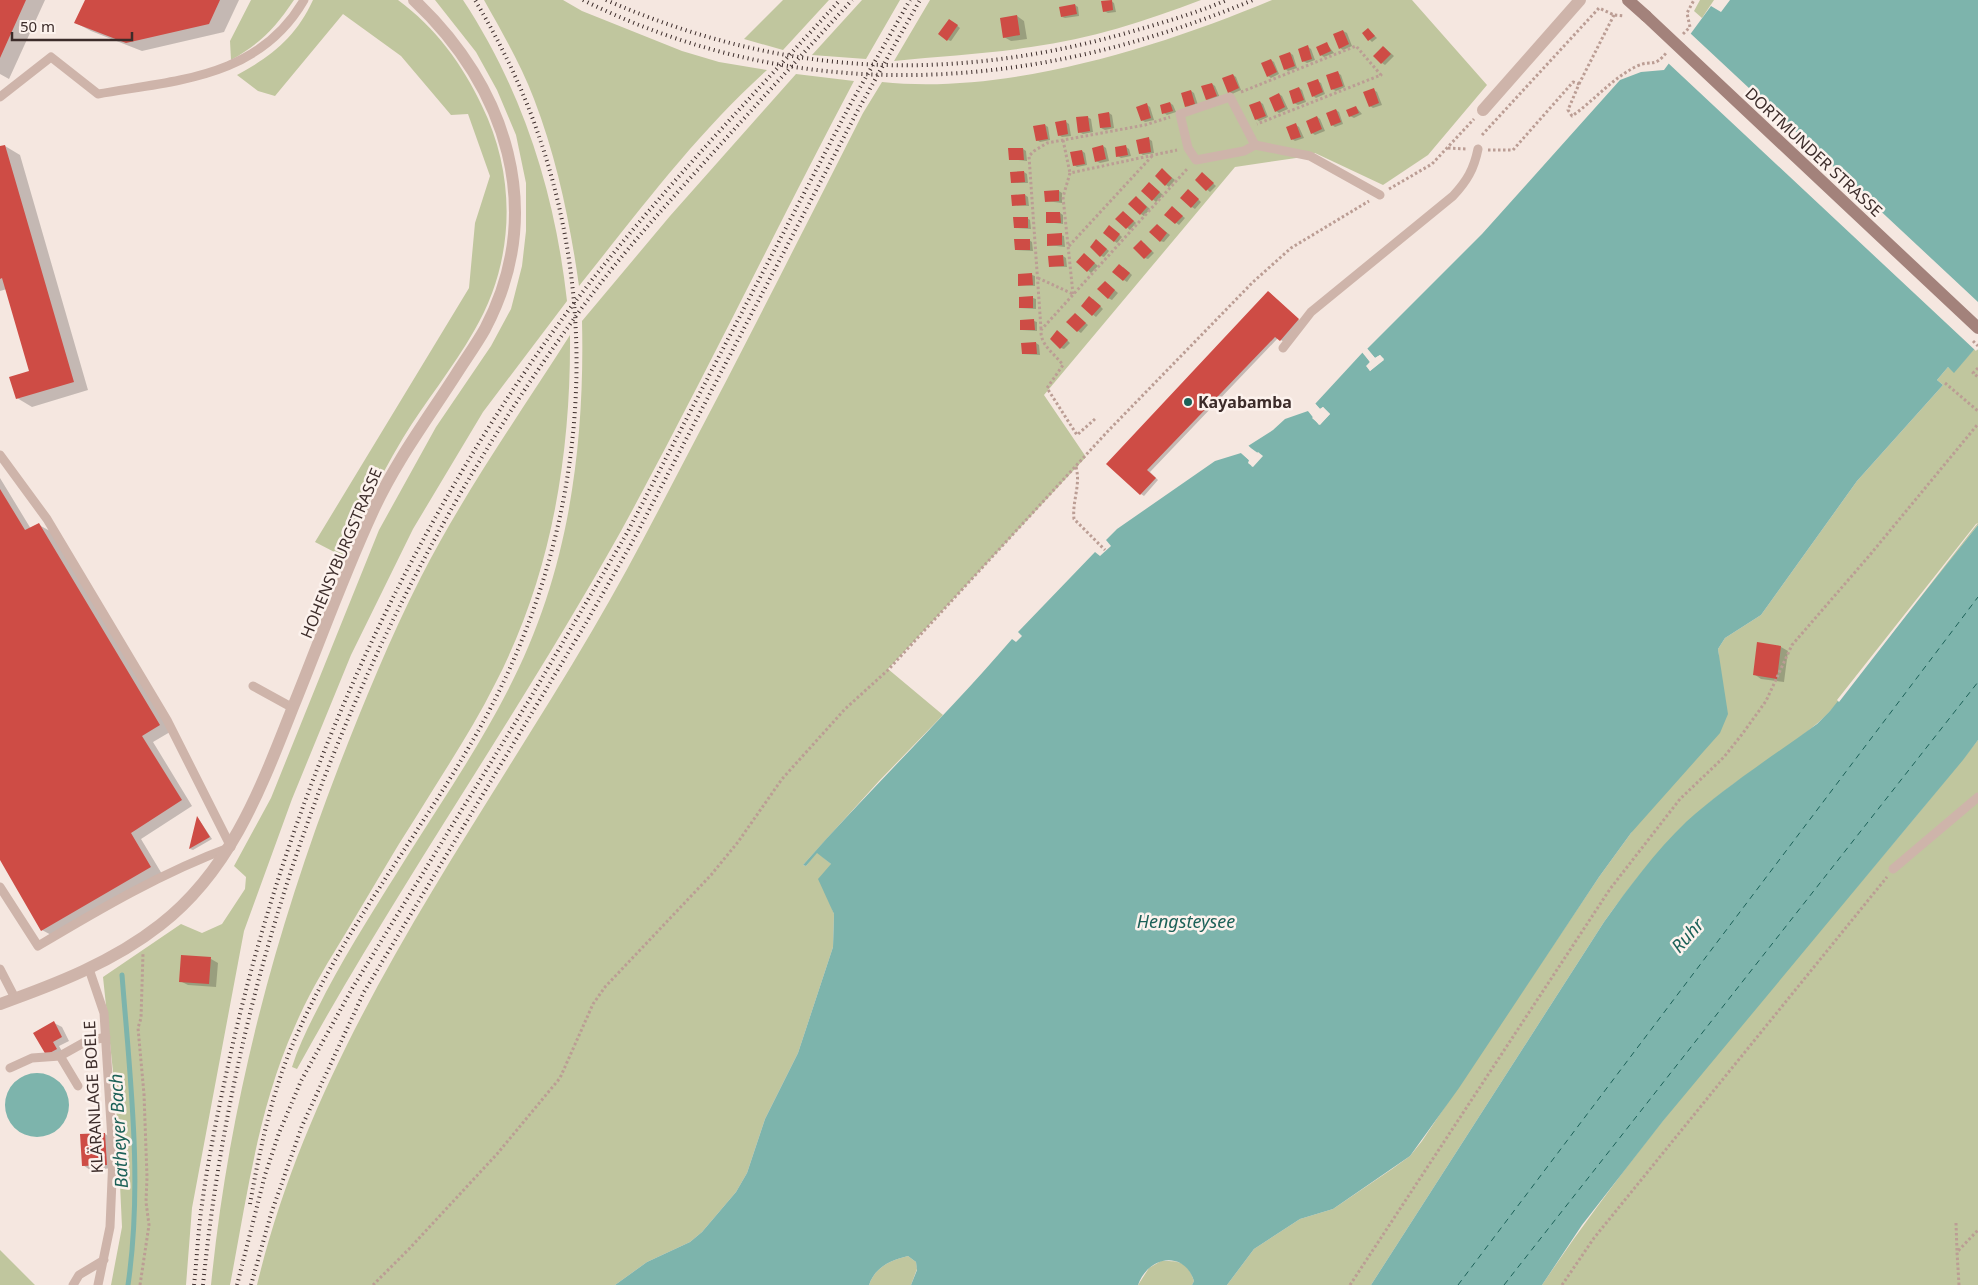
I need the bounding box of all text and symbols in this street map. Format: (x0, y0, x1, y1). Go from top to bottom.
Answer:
scale bar (12, 10, 132, 42)
text: 50 m (20, 16, 55, 36)
street label: DORTMUNDER STRASSE (1741, 82, 1887, 222)
place label: Kayabamba (1198, 391, 1292, 413)
marker: Kayabamba (1182, 396, 1194, 408)
street label: HOHENSYBURGSTRASSE (295, 464, 387, 642)
water label: Hengsteysee (1137, 909, 1235, 933)
water label: Ruhr (1665, 912, 1709, 957)
street label: KLÄRANLAGE BOELE (78, 1020, 108, 1174)
water label: Batheyer Bach (103, 1073, 133, 1189)

